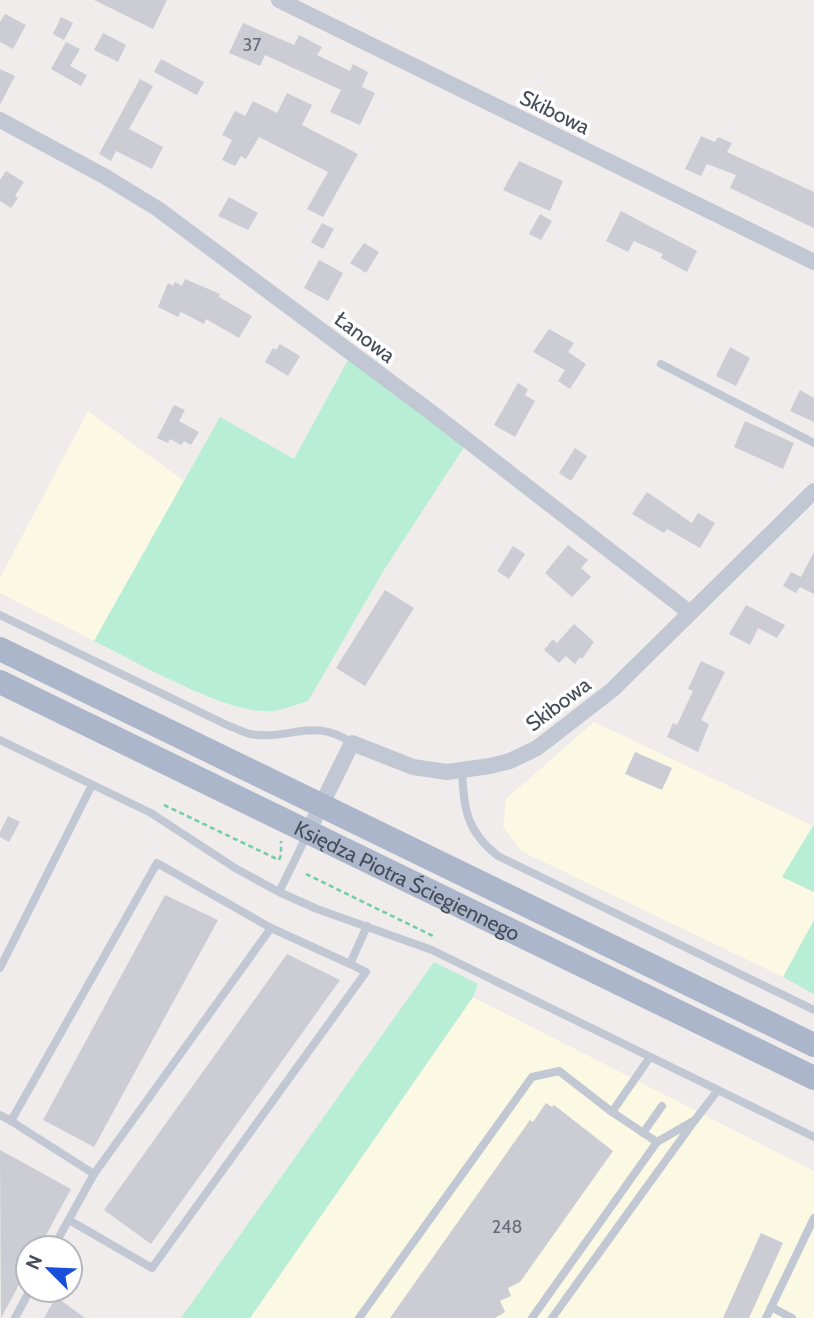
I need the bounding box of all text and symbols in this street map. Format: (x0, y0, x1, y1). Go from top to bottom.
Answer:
house number: 37 (243, 34, 261, 56)
street label: Skibowa (516, 84, 594, 140)
street label: Łanowa (330, 306, 400, 368)
street label: Skibowa (521, 672, 595, 736)
street label: Księdza Piotra Ściegiennego (290, 815, 524, 946)
house number: 248 (492, 1216, 522, 1238)
north arrow (14, 1234, 84, 1304)
text: N (21, 1251, 47, 1273)

